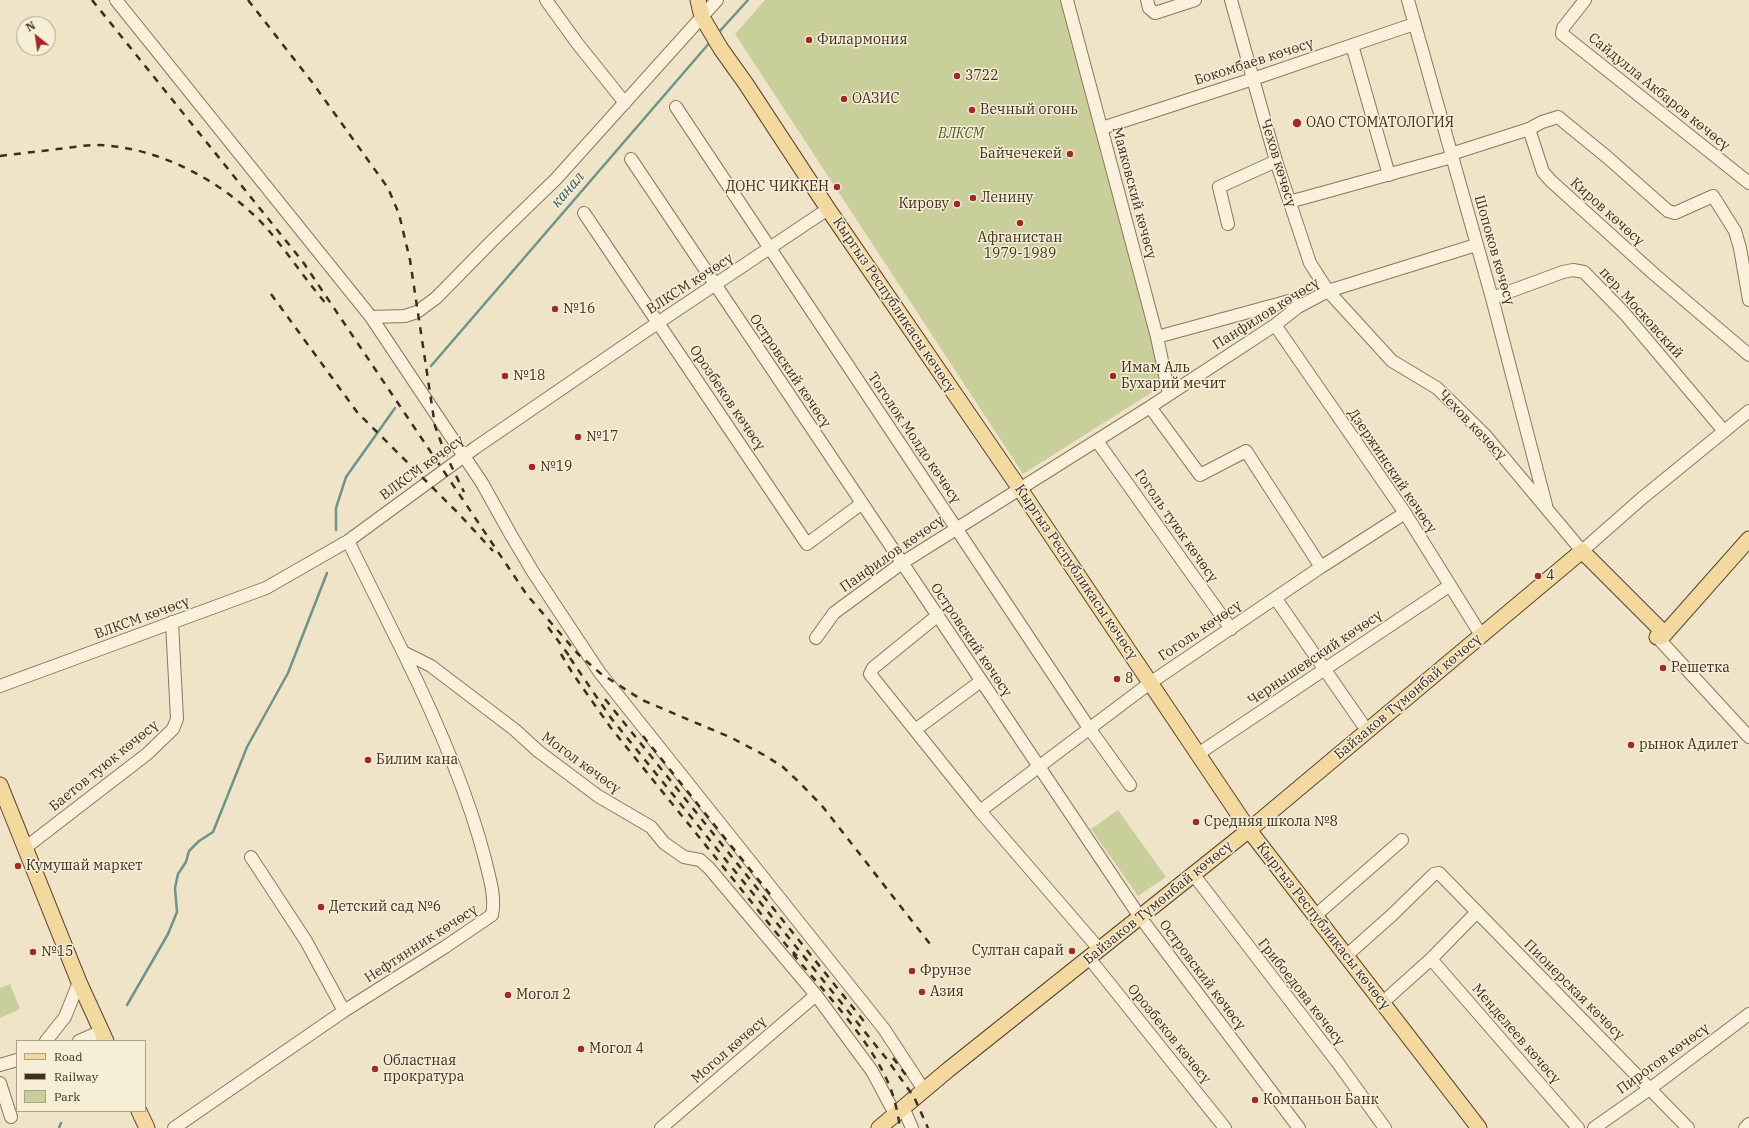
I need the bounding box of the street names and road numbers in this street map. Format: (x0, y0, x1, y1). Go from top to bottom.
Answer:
street label: Сайдулла Акбаров көчөсү (1585, 30, 1733, 154)
street label: Бокомбаев көчөсү (1192, 35, 1316, 89)
street label: Чехов көчөсү (1257, 117, 1299, 209)
street label: Маяковский көчөсү (1108, 125, 1160, 261)
street label: Киров көчөсү (1567, 174, 1647, 250)
street label: Шопоков көчөсү (1470, 193, 1518, 307)
street label: Кыргыз Республикасы көчөсү (829, 214, 959, 396)
street label: ВЛКСМ көчөсү (644, 250, 736, 318)
street label: пер. Московский (1596, 264, 1686, 362)
street label: Панфилов көчөсү (1210, 274, 1322, 354)
street label: Островский көчөсү (746, 311, 834, 431)
street label: Орозбеков көчөсү (686, 342, 768, 454)
street label: Тоголок Молдо көчөсү (864, 369, 964, 507)
street label: Чехов көчөсү (1434, 386, 1510, 464)
street label: Дзержинский көчөсү (1344, 406, 1440, 536)
street label: ВЛКСМ көчөсү (377, 432, 467, 504)
street label: Гоголь туюк көчөсү (1131, 466, 1221, 586)
street label: Кыргыз Республикасы көчөсү (1011, 481, 1141, 663)
street label: Панфилов көчөсү (837, 512, 947, 596)
street label: Островский көчөсү (927, 580, 1015, 700)
street label: ВЛКСМ көчөсү (92, 593, 192, 643)
street label: Гоголь көчөсү (1155, 597, 1245, 665)
street label: Чернышевский көчөсү (1245, 607, 1385, 709)
street label: Байзаков Түмөнбай көчөсү (1331, 631, 1485, 763)
street label: Баетов туюк көчөсү (46, 717, 162, 815)
street label: Могол көчөсү (538, 729, 624, 797)
street label: Байзаков Түмөнбай көчөсү (1080, 838, 1236, 968)
street label: Кыргыз Республикасы көчөсү (1252, 839, 1394, 1013)
street label: Нефтянник көчөсү (361, 901, 481, 987)
street label: Островский көчөсү (1155, 917, 1249, 1033)
street label: Грибоедова көчөсү (1254, 935, 1348, 1049)
street label: Пионерская көчөсү (1520, 936, 1628, 1044)
street label: Орозбеков көчөсү (1124, 981, 1214, 1087)
street label: Менделеев көчөсү (1468, 981, 1564, 1087)
street label: Могол көчөсү (688, 1013, 770, 1087)
street label: Пирогов көчөсү (1614, 1020, 1712, 1098)

